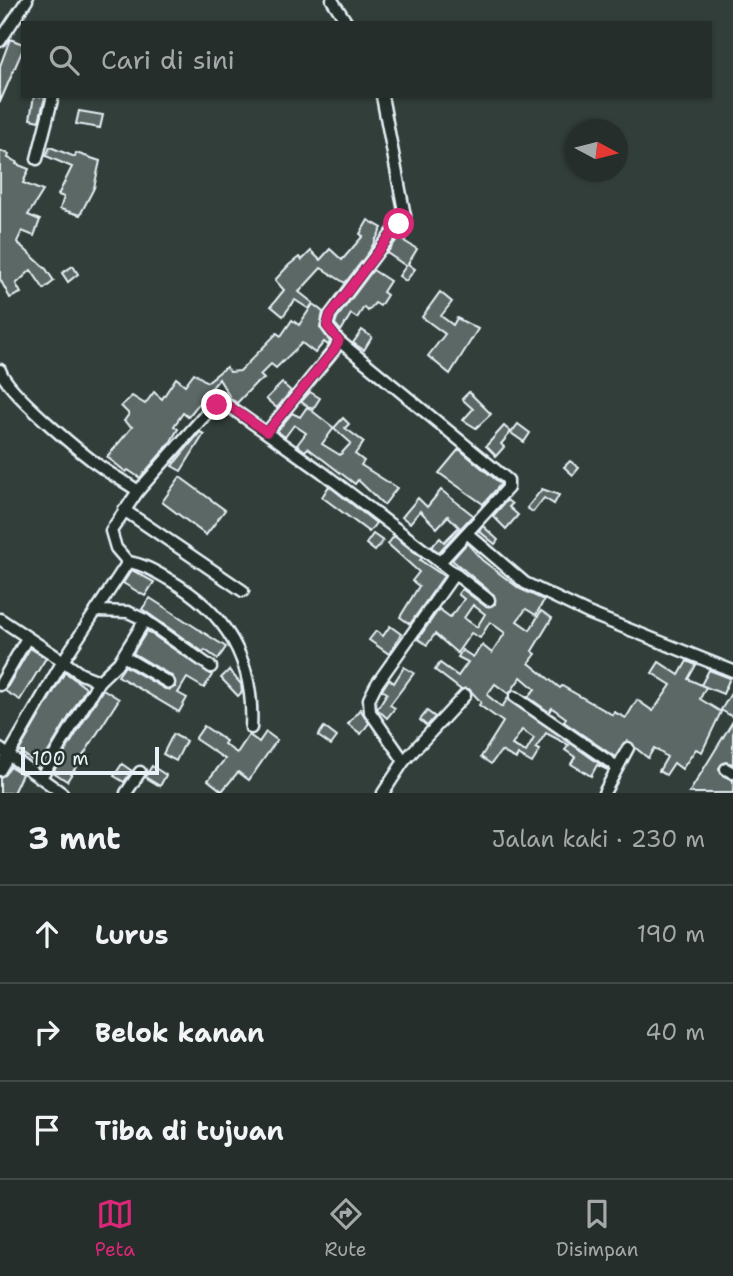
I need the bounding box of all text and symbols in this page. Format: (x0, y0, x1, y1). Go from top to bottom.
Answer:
search box (21, 21, 712, 98)
icon: search (45, 41, 83, 79)
text: Cari di sini (101, 42, 235, 77)
north arrow (565, 119, 628, 182)
route start (383, 208, 414, 239)
route end (201, 389, 232, 420)
scale bar (21, 744, 159, 776)
text: 100 m (32, 746, 89, 771)
text: 3 mnt (28, 818, 121, 859)
text: Jalan kaki · 230 m (492, 824, 705, 854)
icon: ahead (28, 915, 66, 953)
text: Lurus (95, 917, 168, 952)
text: 190 m (637, 919, 705, 949)
icon: right (28, 1013, 66, 1051)
text: Belok kanan (95, 1015, 264, 1050)
text: 40 m (645, 1017, 705, 1047)
icon: arrive (28, 1111, 66, 1149)
text: Tiba di tujuan (95, 1113, 284, 1148)
tab: Peta (95, 1195, 135, 1262)
tab: Rute (325, 1195, 367, 1262)
tab: Disimpan (556, 1195, 638, 1262)

